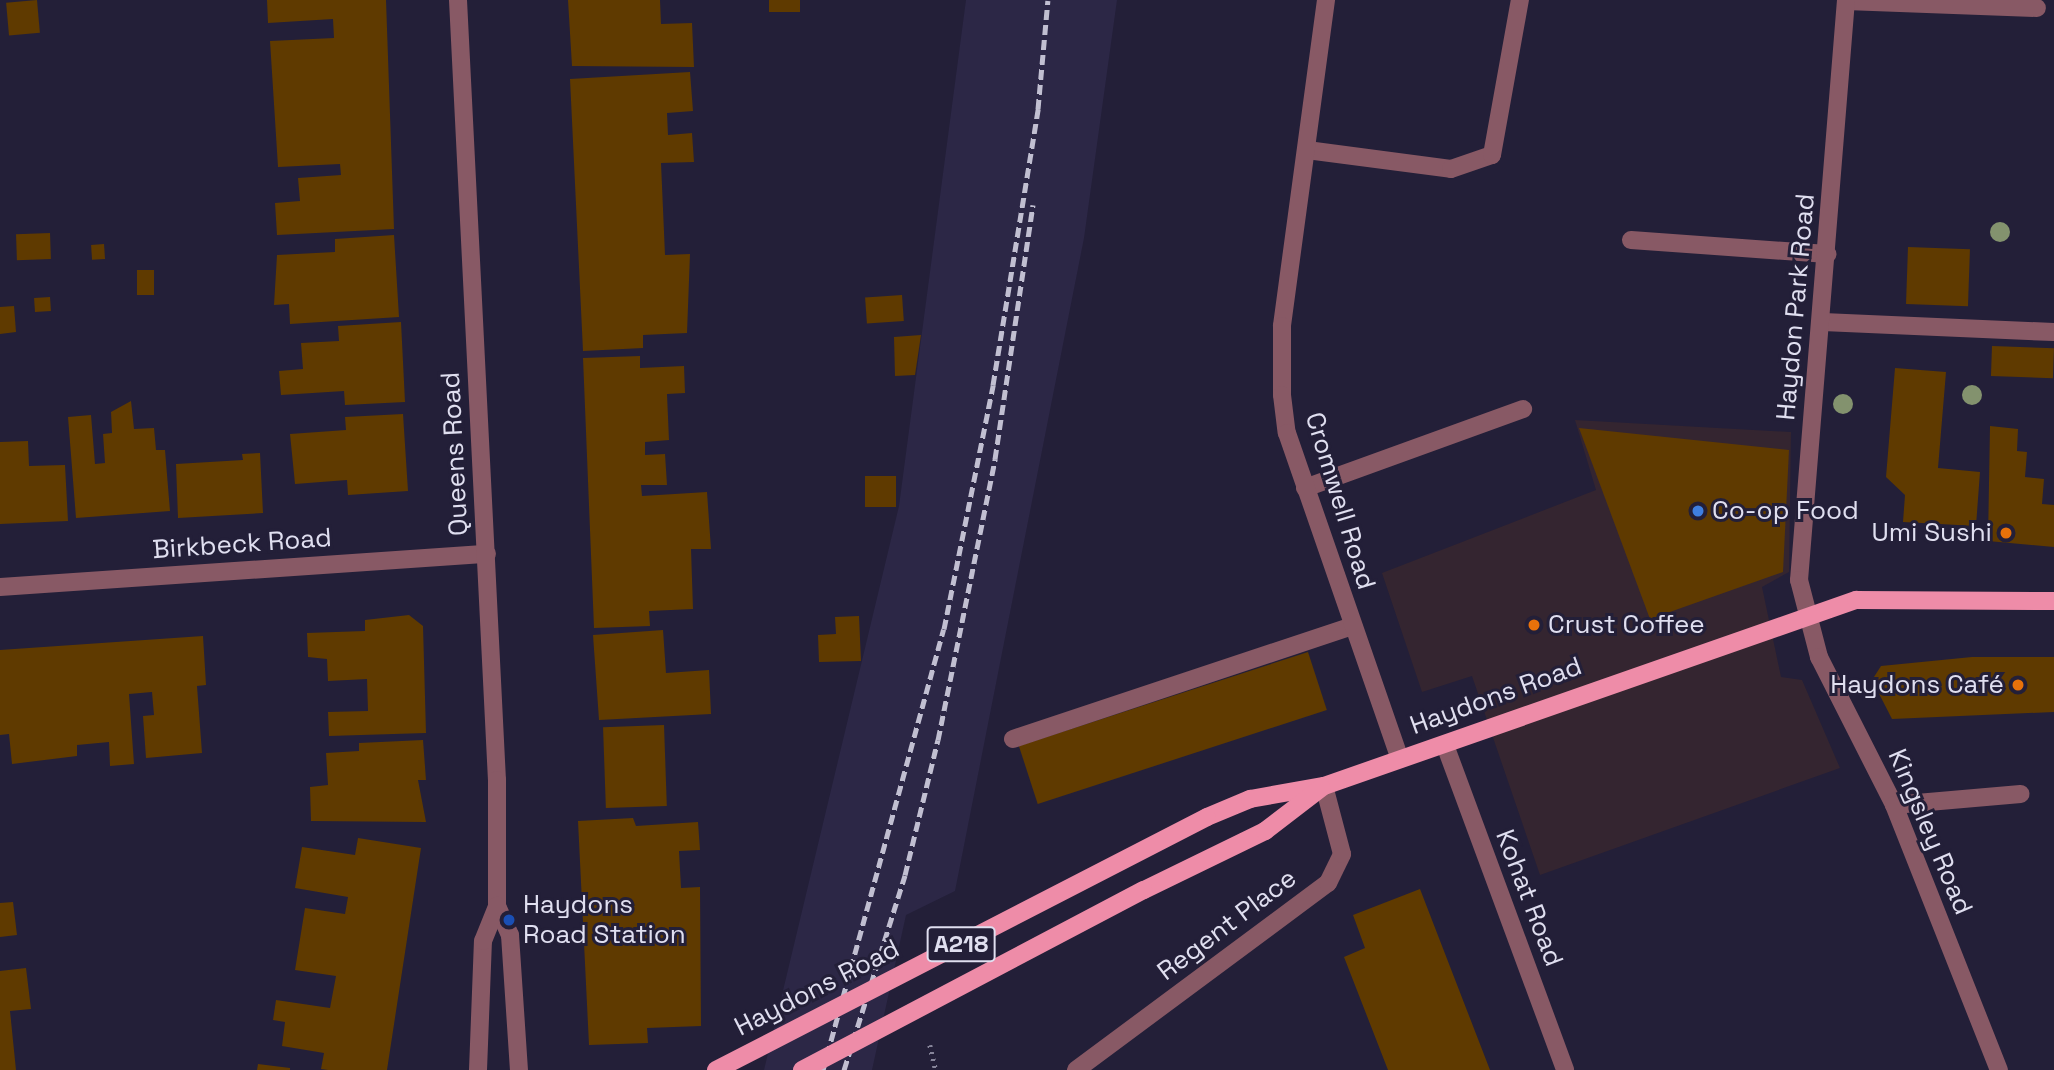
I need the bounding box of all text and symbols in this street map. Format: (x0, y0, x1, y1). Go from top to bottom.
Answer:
street label: Haydon Park Road (1771, 192, 1821, 422)
street label: Queens Road (435, 371, 475, 537)
street label: Cromwell Road (1298, 409, 1382, 593)
place label: Co-op Food (1712, 495, 1859, 527)
marker: Co-op Food (1690, 503, 1706, 519)
place label: Umi Sushi (1871, 517, 1992, 549)
street label: Birkbeck Road (151, 522, 333, 566)
marker: Umi Sushi (1998, 525, 2014, 541)
place label: Crust Coffee (1548, 609, 1705, 641)
marker: Crust Coffee (1526, 617, 1542, 633)
street label: Haydons Road (1406, 650, 1586, 742)
place label: Haydons Café (1830, 669, 2004, 701)
marker: Haydons Café (2010, 677, 2026, 693)
street label: Kingsley Road (1881, 745, 1979, 919)
street label: Kohat Road (1489, 825, 1569, 971)
street label: Regent Place (1151, 863, 1303, 987)
place label: Haydons Road Station (523, 889, 686, 950)
marker: Haydons Road Station (501, 912, 517, 928)
road number: A218 (926, 924, 996, 964)
street label: Haydons Road (729, 933, 905, 1043)

